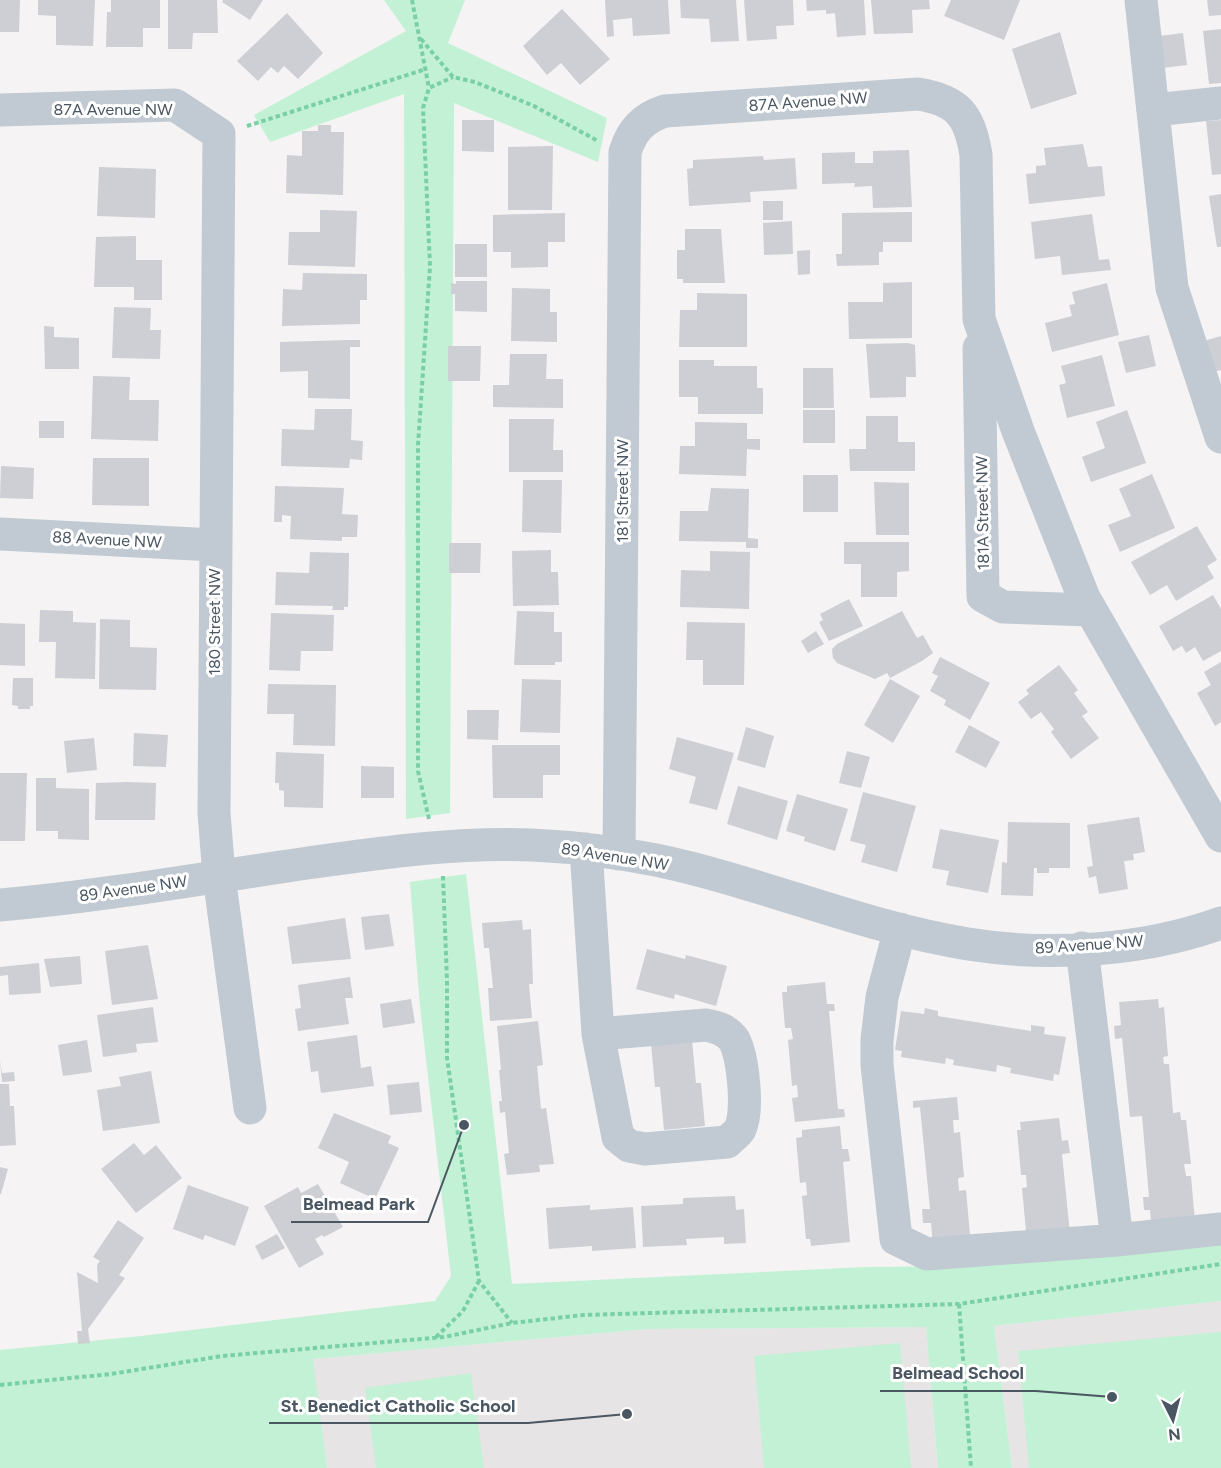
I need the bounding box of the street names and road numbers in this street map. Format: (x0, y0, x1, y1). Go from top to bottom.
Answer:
street label: 87A Avenue NW (748, 88, 869, 115)
street label: 87A Avenue NW (53, 100, 173, 119)
street label: 181 Street NW (613, 439, 632, 543)
street label: 181A Street NW (972, 455, 993, 570)
street label: 88 Avenue NW (52, 527, 163, 552)
street label: 180 Street NW (205, 568, 224, 676)
street label: 89 Avenue NW (560, 839, 671, 874)
street label: 89 Avenue NW (78, 871, 189, 905)
street label: 89 Avenue NW (1034, 931, 1145, 958)

